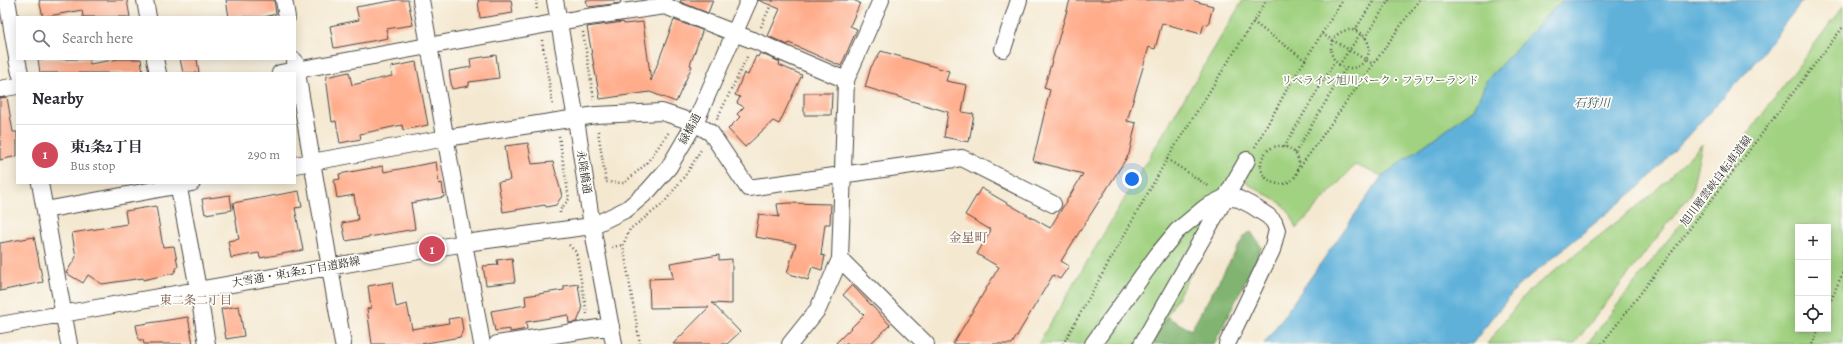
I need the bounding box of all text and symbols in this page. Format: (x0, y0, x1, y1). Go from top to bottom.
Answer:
search box (16, 16, 296, 60)
icon: search (30, 27, 52, 49)
text: Search here (62, 28, 133, 48)
park label: リベライン旭川パーク・フラワーランド (1281, 73, 1479, 88)
text: Nearby (32, 87, 83, 110)
water label: 石狩川 (1574, 95, 1612, 111)
street label: 緑橋通 (676, 111, 704, 147)
street label: 旭川層雲峡自転車道線 (1677, 133, 1755, 229)
text: 東1条2丁目 (70, 137, 143, 157)
text: 1 (43, 146, 47, 163)
text: 290 m (248, 146, 280, 163)
street label: 永隆橋通 (573, 149, 595, 195)
text: Bus stop (70, 157, 115, 174)
your location (1122, 169, 1142, 189)
map controls (1795, 224, 1831, 332)
button: + (1795, 224, 1831, 260)
district label: 金星町 (948, 229, 988, 246)
pin: 1 (419, 234, 445, 264)
street label: 大雪通・東1条2丁目道路線 (231, 253, 361, 291)
button: − (1795, 260, 1831, 296)
district label: 東二条二丁目 (160, 292, 232, 308)
button: locate (1795, 296, 1831, 332)

